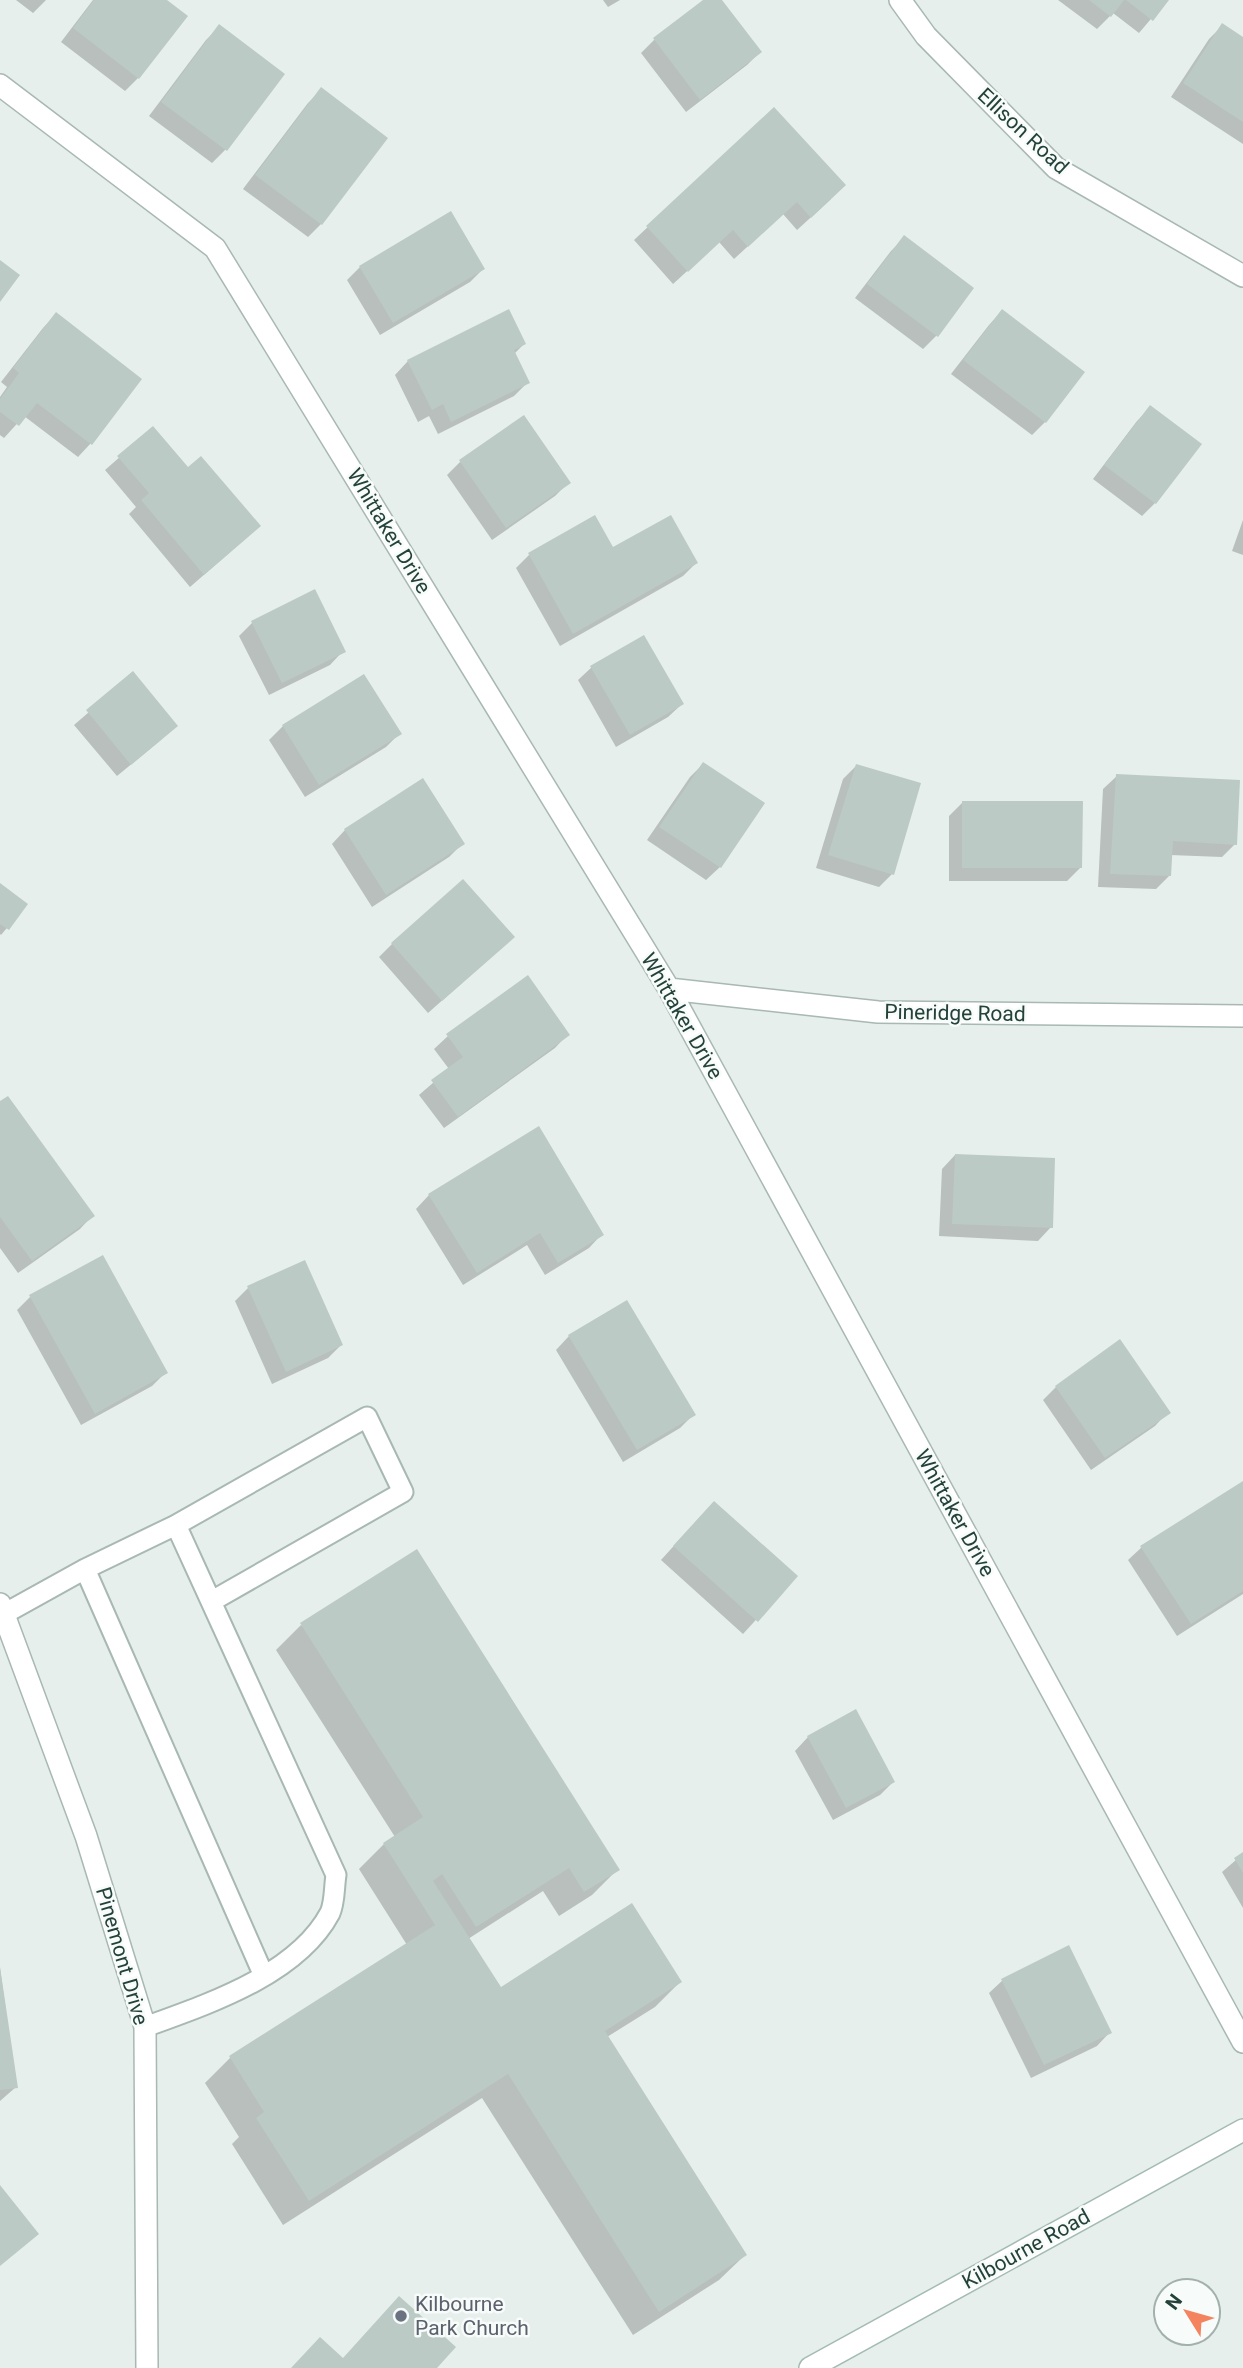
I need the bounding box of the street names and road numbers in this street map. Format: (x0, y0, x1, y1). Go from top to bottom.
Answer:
street label: Ellison Road (973, 83, 1073, 179)
street label: Whittaker Drive (342, 464, 436, 598)
street label: Whittaker Drive (636, 949, 728, 1083)
street label: Pineridge Road (884, 1000, 1026, 1026)
street label: Whittaker Drive (910, 1445, 1000, 1581)
street label: Pinemont Drive (91, 1884, 153, 2028)
street label: Kilbourne Road (958, 2204, 1094, 2294)

